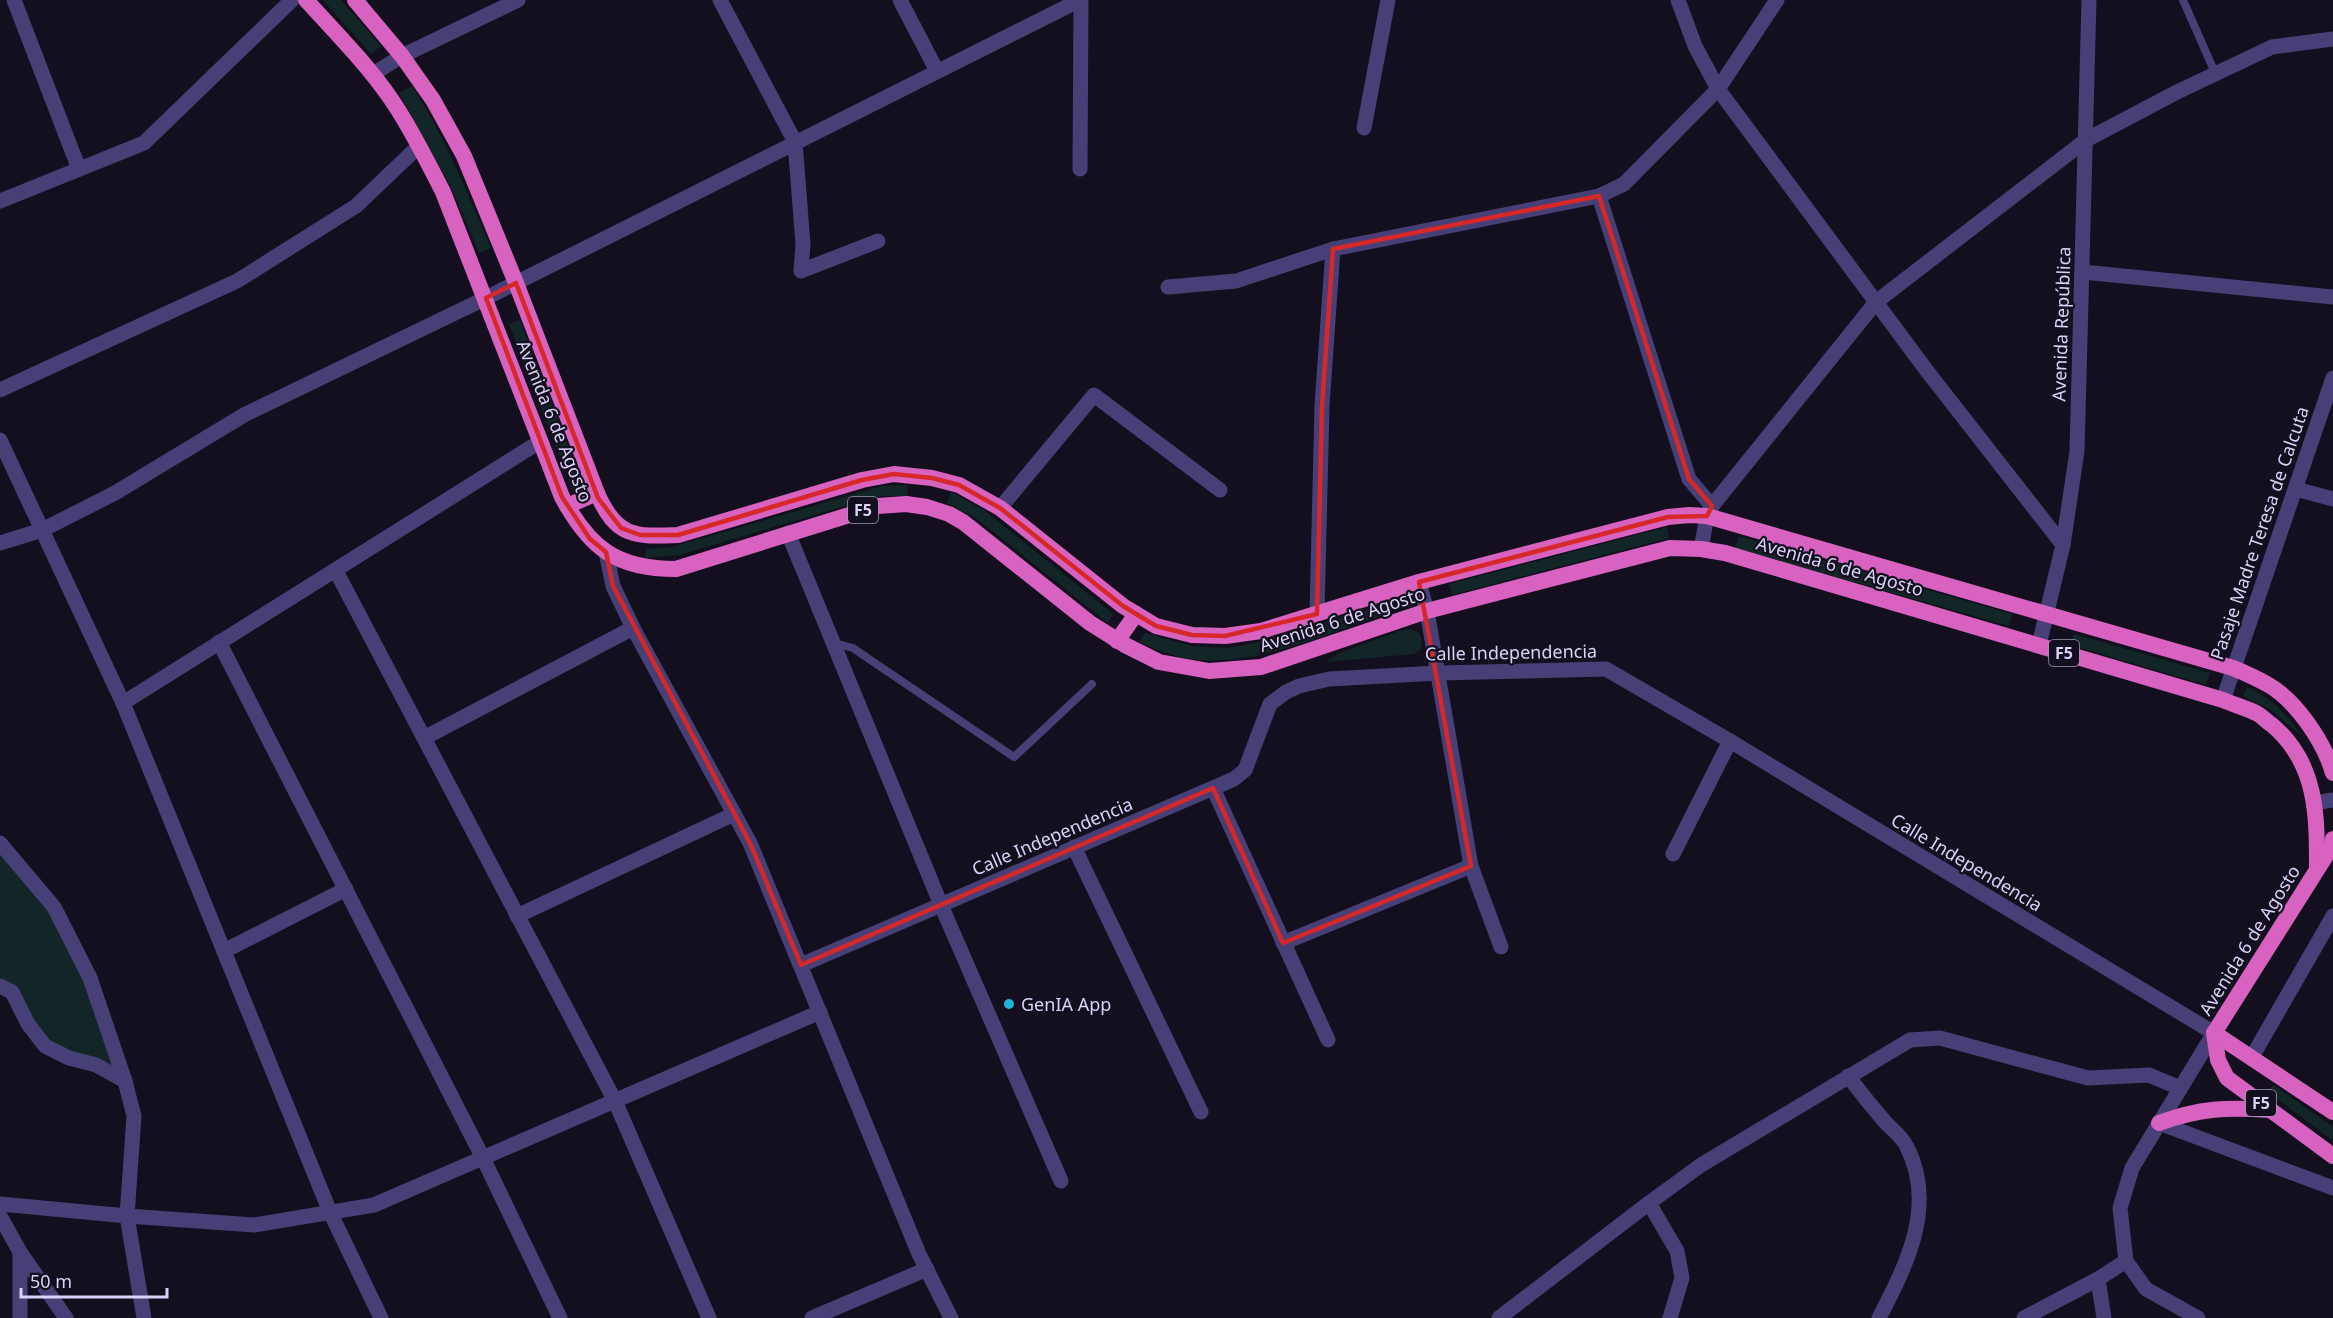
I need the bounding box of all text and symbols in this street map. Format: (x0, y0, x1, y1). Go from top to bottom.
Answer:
street label: Avenida República (2046, 246, 2076, 402)
street label: Avenida 6 de Agosto (512, 336, 598, 506)
street label: Pasaje Madre Teresa de Calcuta (2204, 403, 2314, 663)
road number: F5 (848, 497, 878, 523)
street label: Avenida 6 de Agosto (1754, 531, 1926, 601)
street label: Avenida 6 de Agosto (1256, 581, 1428, 657)
street label: Calle Independencia (1425, 638, 1597, 666)
road number: F5 (2049, 640, 2079, 666)
street label: Calle Independencia (968, 791, 1136, 881)
street label: Calle Independencia (1887, 807, 2047, 917)
street label: Avenida 6 de Agosto (2193, 860, 2305, 1020)
place label: GenIA App (1021, 992, 1111, 1016)
marker: GenIA App (1002, 997, 1016, 1011)
road number: F5 (2246, 1090, 2276, 1116)
scale bar (21, 1261, 166, 1299)
text: 50 m (30, 1269, 72, 1293)

